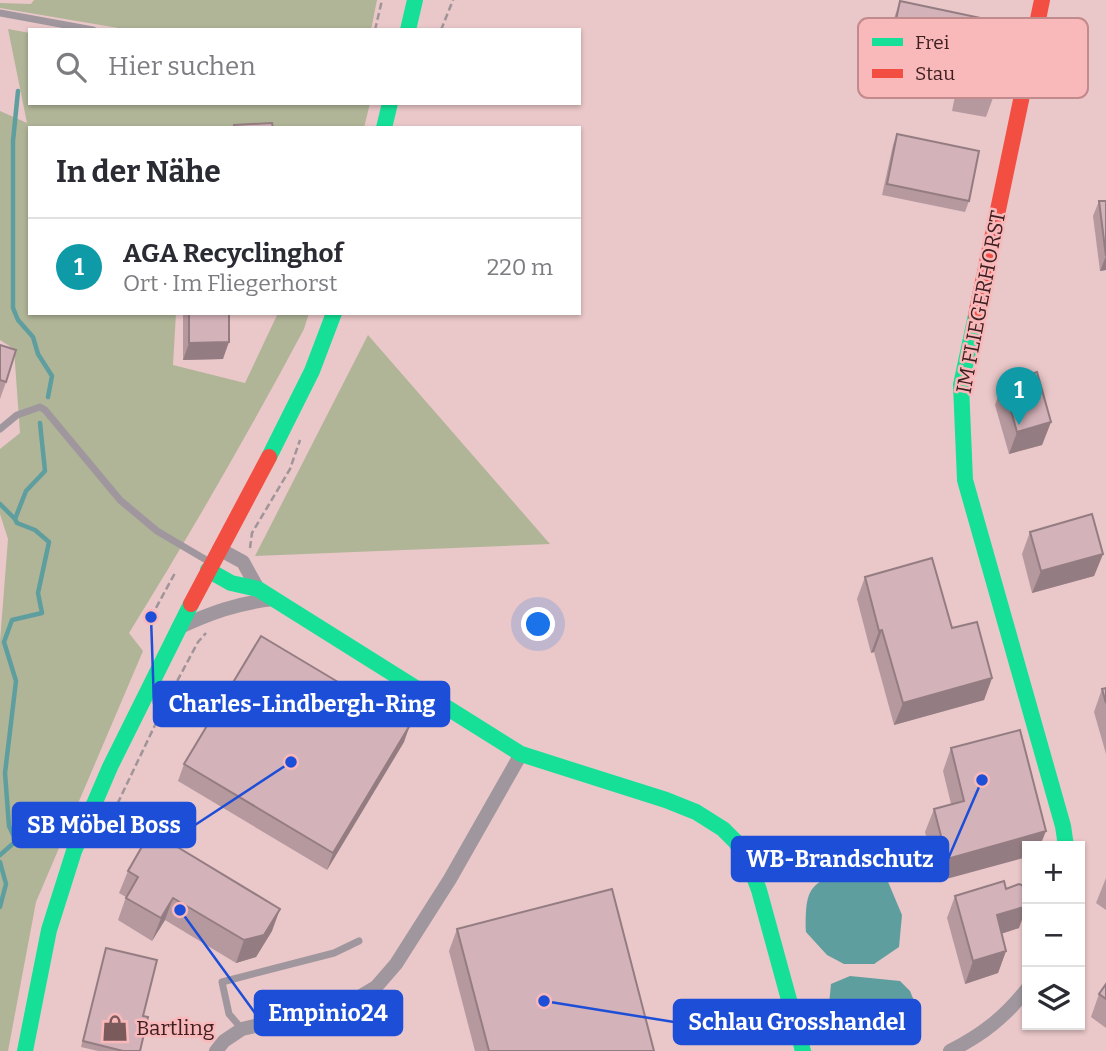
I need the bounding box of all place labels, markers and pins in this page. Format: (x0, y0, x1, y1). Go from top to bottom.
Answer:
pin: 1 (996, 367, 1042, 425)
callout: Charles-Lindbergh-Ring (154, 682, 449, 726)
callout: SB Möbel Boss (13, 803, 195, 847)
callout: WB-Brandschutz (732, 837, 948, 881)
callout: Empinio24 (255, 991, 402, 1035)
callout: Schlau Grosshandel (674, 1000, 920, 1044)
shop icon: Bartling (100, 1013, 130, 1043)
place label: Bartling (136, 1015, 215, 1041)

